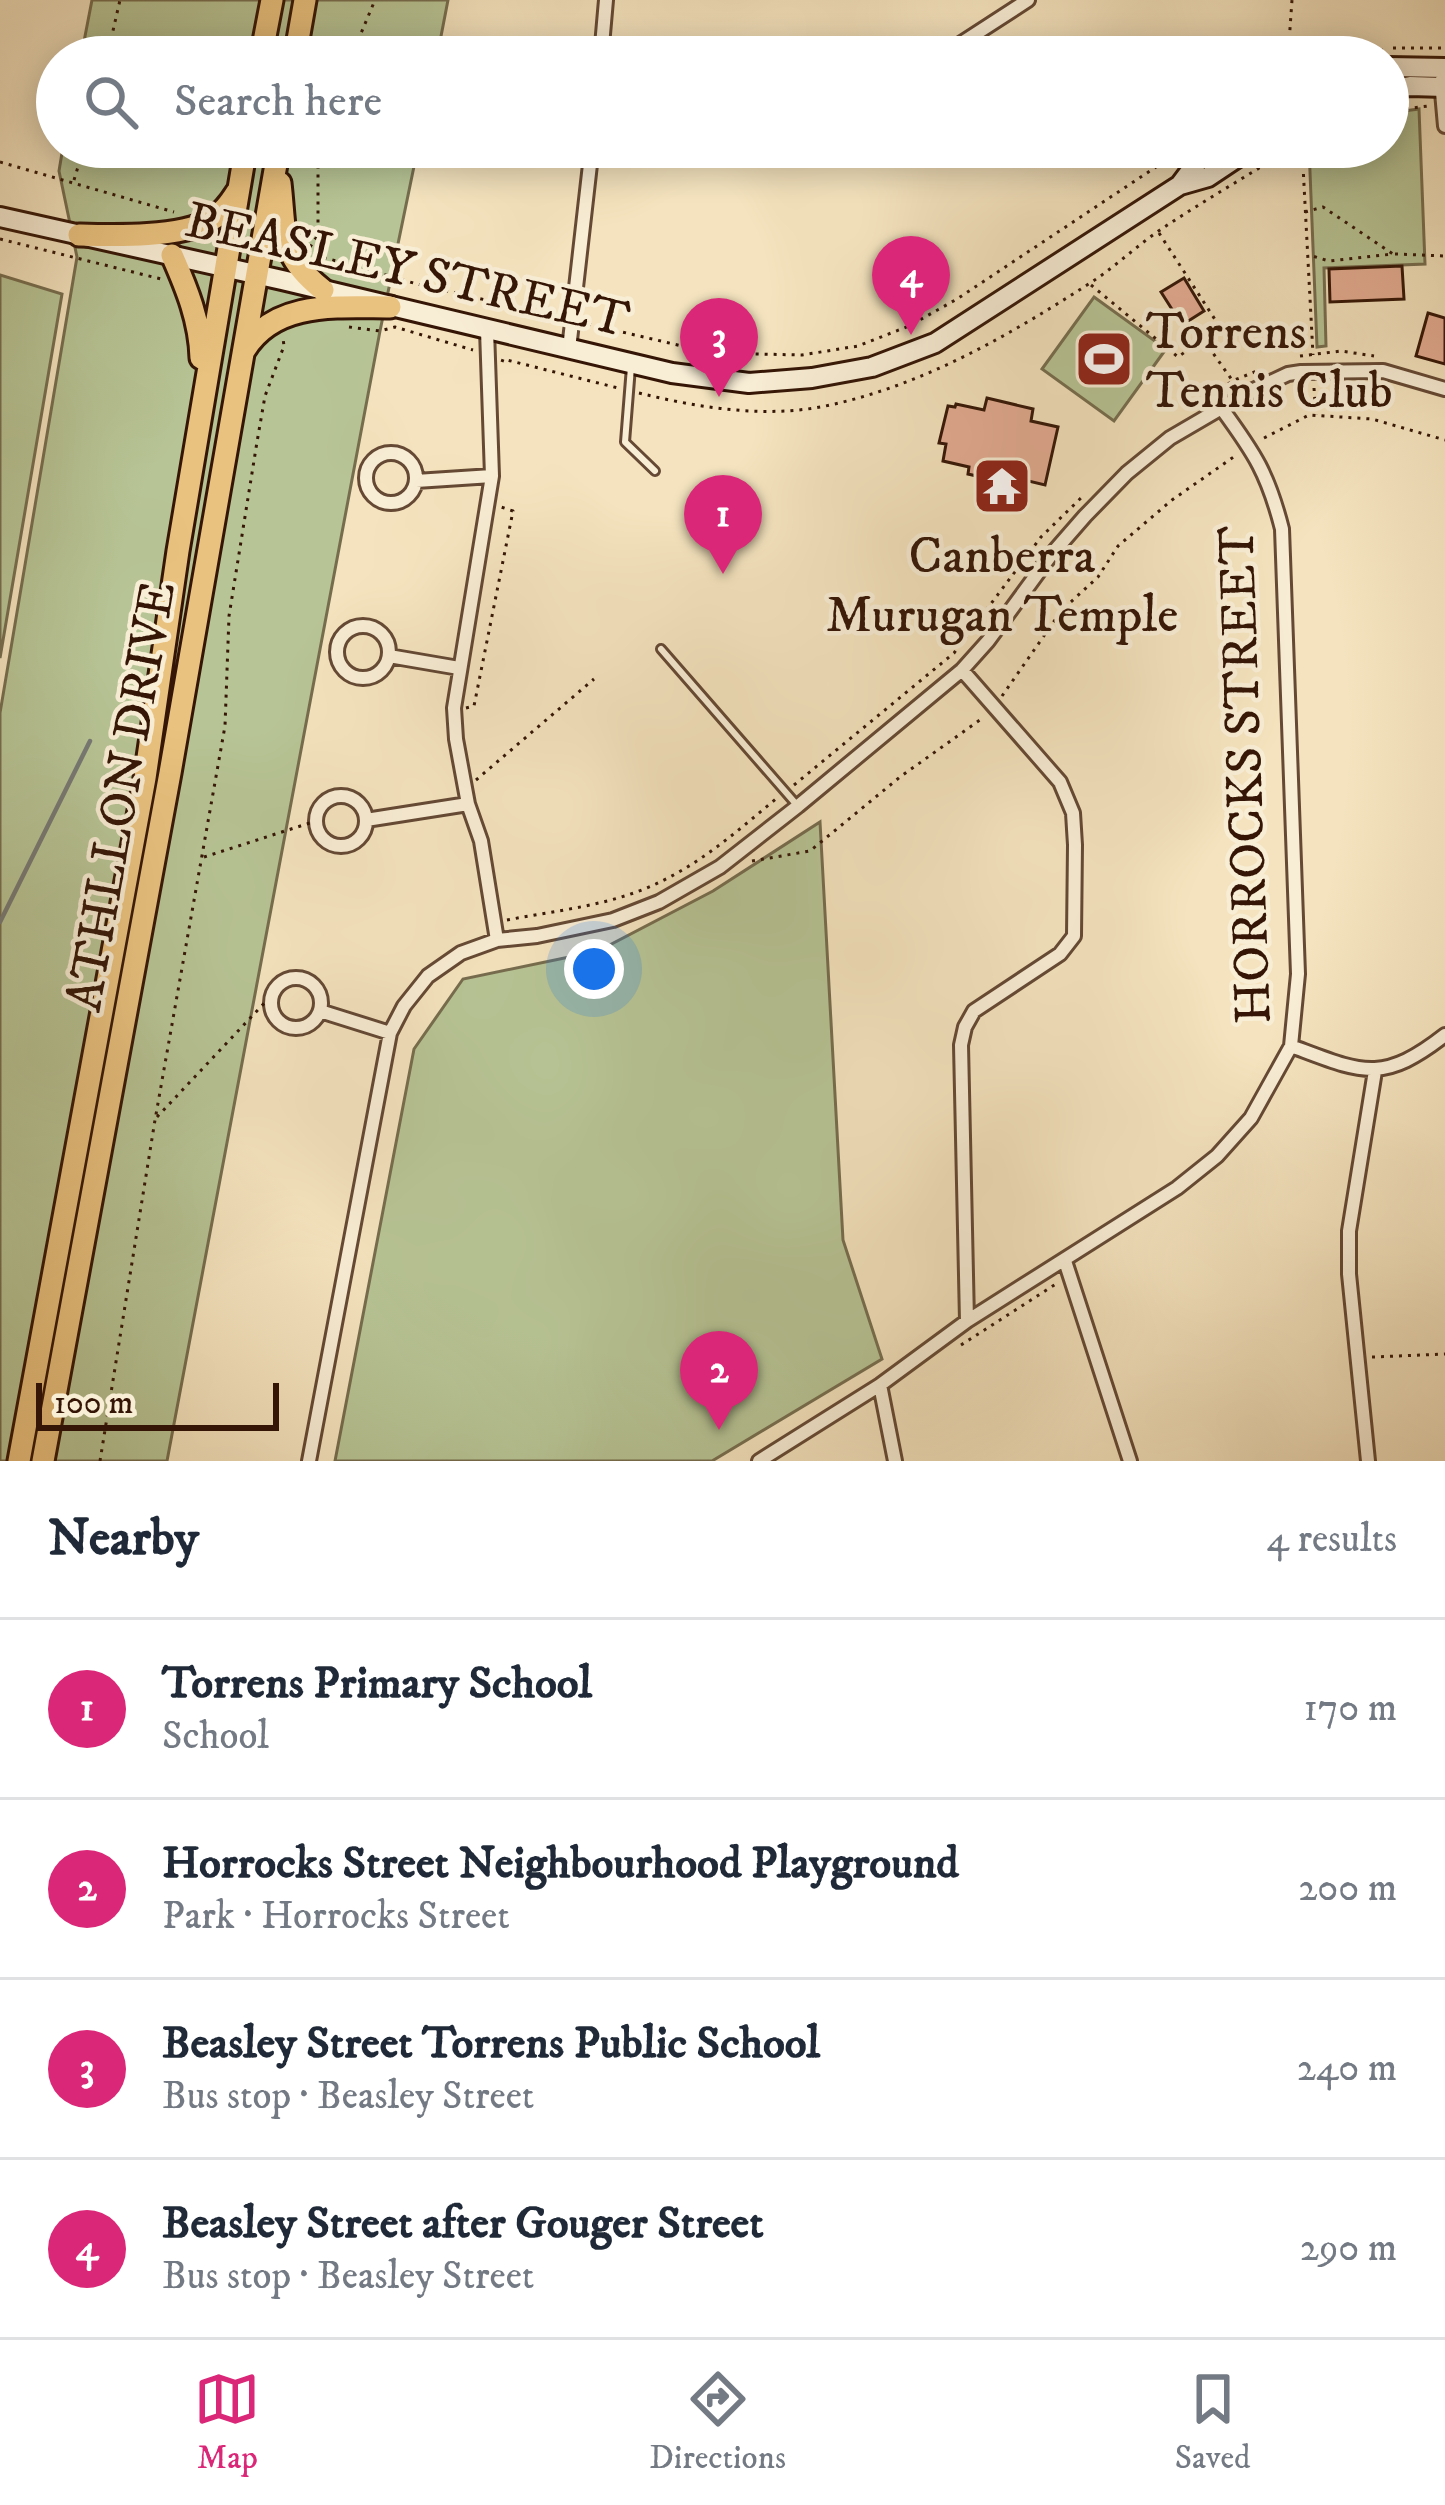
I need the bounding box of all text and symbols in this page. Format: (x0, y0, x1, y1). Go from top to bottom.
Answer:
search box (36, 36, 1409, 168)
icon: search (78, 69, 144, 135)
text: Search here (174, 74, 382, 130)
street label: BEASLEY STREET (179, 189, 636, 353)
pin: 4 (872, 236, 950, 335)
pin: 3 (680, 298, 758, 397)
place label: Torrens Tennis Club (1146, 301, 1393, 424)
sports icon: Torrens Tennis Club (1073, 328, 1135, 390)
temple icon: Canberra Murugan Temple (971, 455, 1033, 517)
pin: 1 (684, 475, 762, 574)
street label: HORROCKS STREET (1205, 524, 1287, 1025)
place label: Canberra Murugan Temple (826, 525, 1178, 648)
street label: ATHLLON DRIVE (53, 577, 191, 1016)
your location (564, 939, 624, 999)
pin: 2 (680, 1331, 758, 1430)
scale bar (36, 1377, 279, 1430)
text: 100 m (54, 1383, 133, 1424)
text: Nearby (48, 1507, 199, 1571)
text: 4 results (1267, 1515, 1397, 1564)
text: Torrens Primary School (162, 1656, 592, 1712)
text: 1 (80, 1684, 94, 1733)
text: 170 m (1303, 1684, 1397, 1733)
text: School (162, 1712, 269, 1761)
text: Horrocks Street Neighbourhood Playground (162, 1836, 959, 1892)
text: 2 (77, 1864, 97, 1913)
text: 200 m (1298, 1864, 1397, 1913)
text: Park · Horrocks Street (162, 1892, 510, 1941)
text: Beasley Street Torrens Public School (162, 2016, 820, 2072)
text: 3 (80, 2044, 94, 2093)
text: 240 m (1297, 2044, 1397, 2093)
text: Bus stop · Beasley Street (162, 2072, 534, 2121)
text: Beasley Street after Gouger Street (162, 2196, 764, 2252)
text: 4 (76, 2224, 98, 2273)
text: 290 m (1300, 2224, 1397, 2273)
text: Bus stop · Beasley Street (162, 2252, 534, 2301)
tab: Map (194, 2366, 260, 2479)
tab: Directions (649, 2366, 786, 2479)
tab: Saved (1175, 2366, 1251, 2479)

